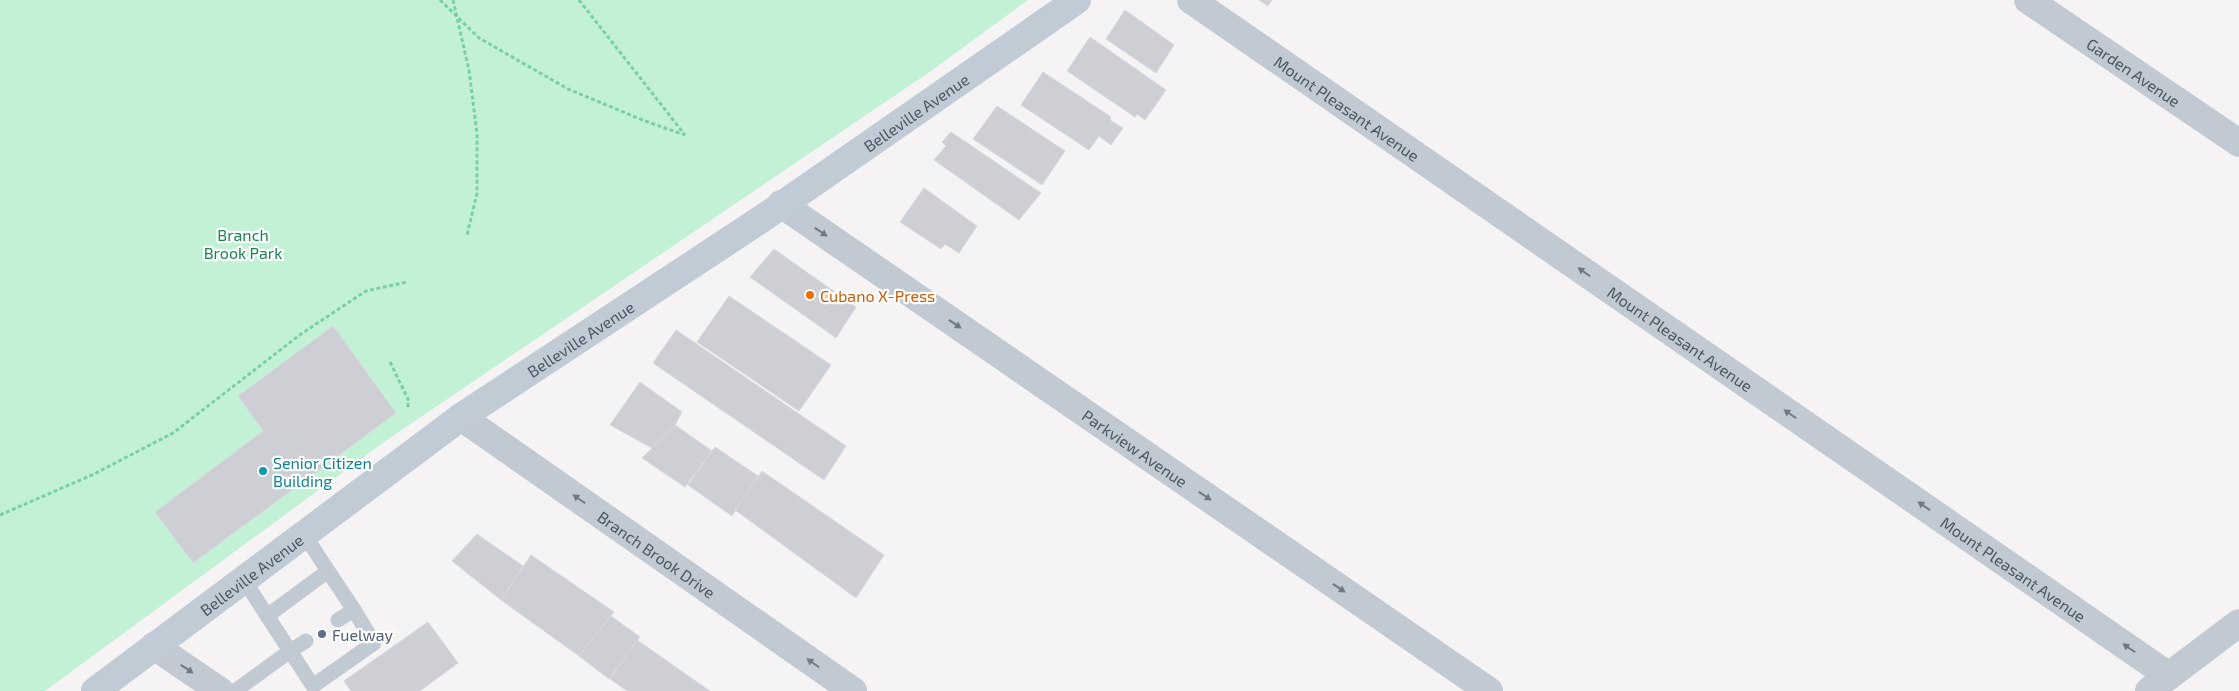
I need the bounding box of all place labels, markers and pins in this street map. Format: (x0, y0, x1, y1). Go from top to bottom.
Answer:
place label: Cubano X-Press (820, 286, 935, 305)
marker: Cubano X-Press (804, 289, 816, 301)
place label: Senior Citizen Building (273, 453, 372, 490)
marker: Senior Citizen Building (257, 465, 269, 477)
place label: Fuelway (332, 625, 394, 644)
marker: Fuelway (316, 628, 328, 640)

